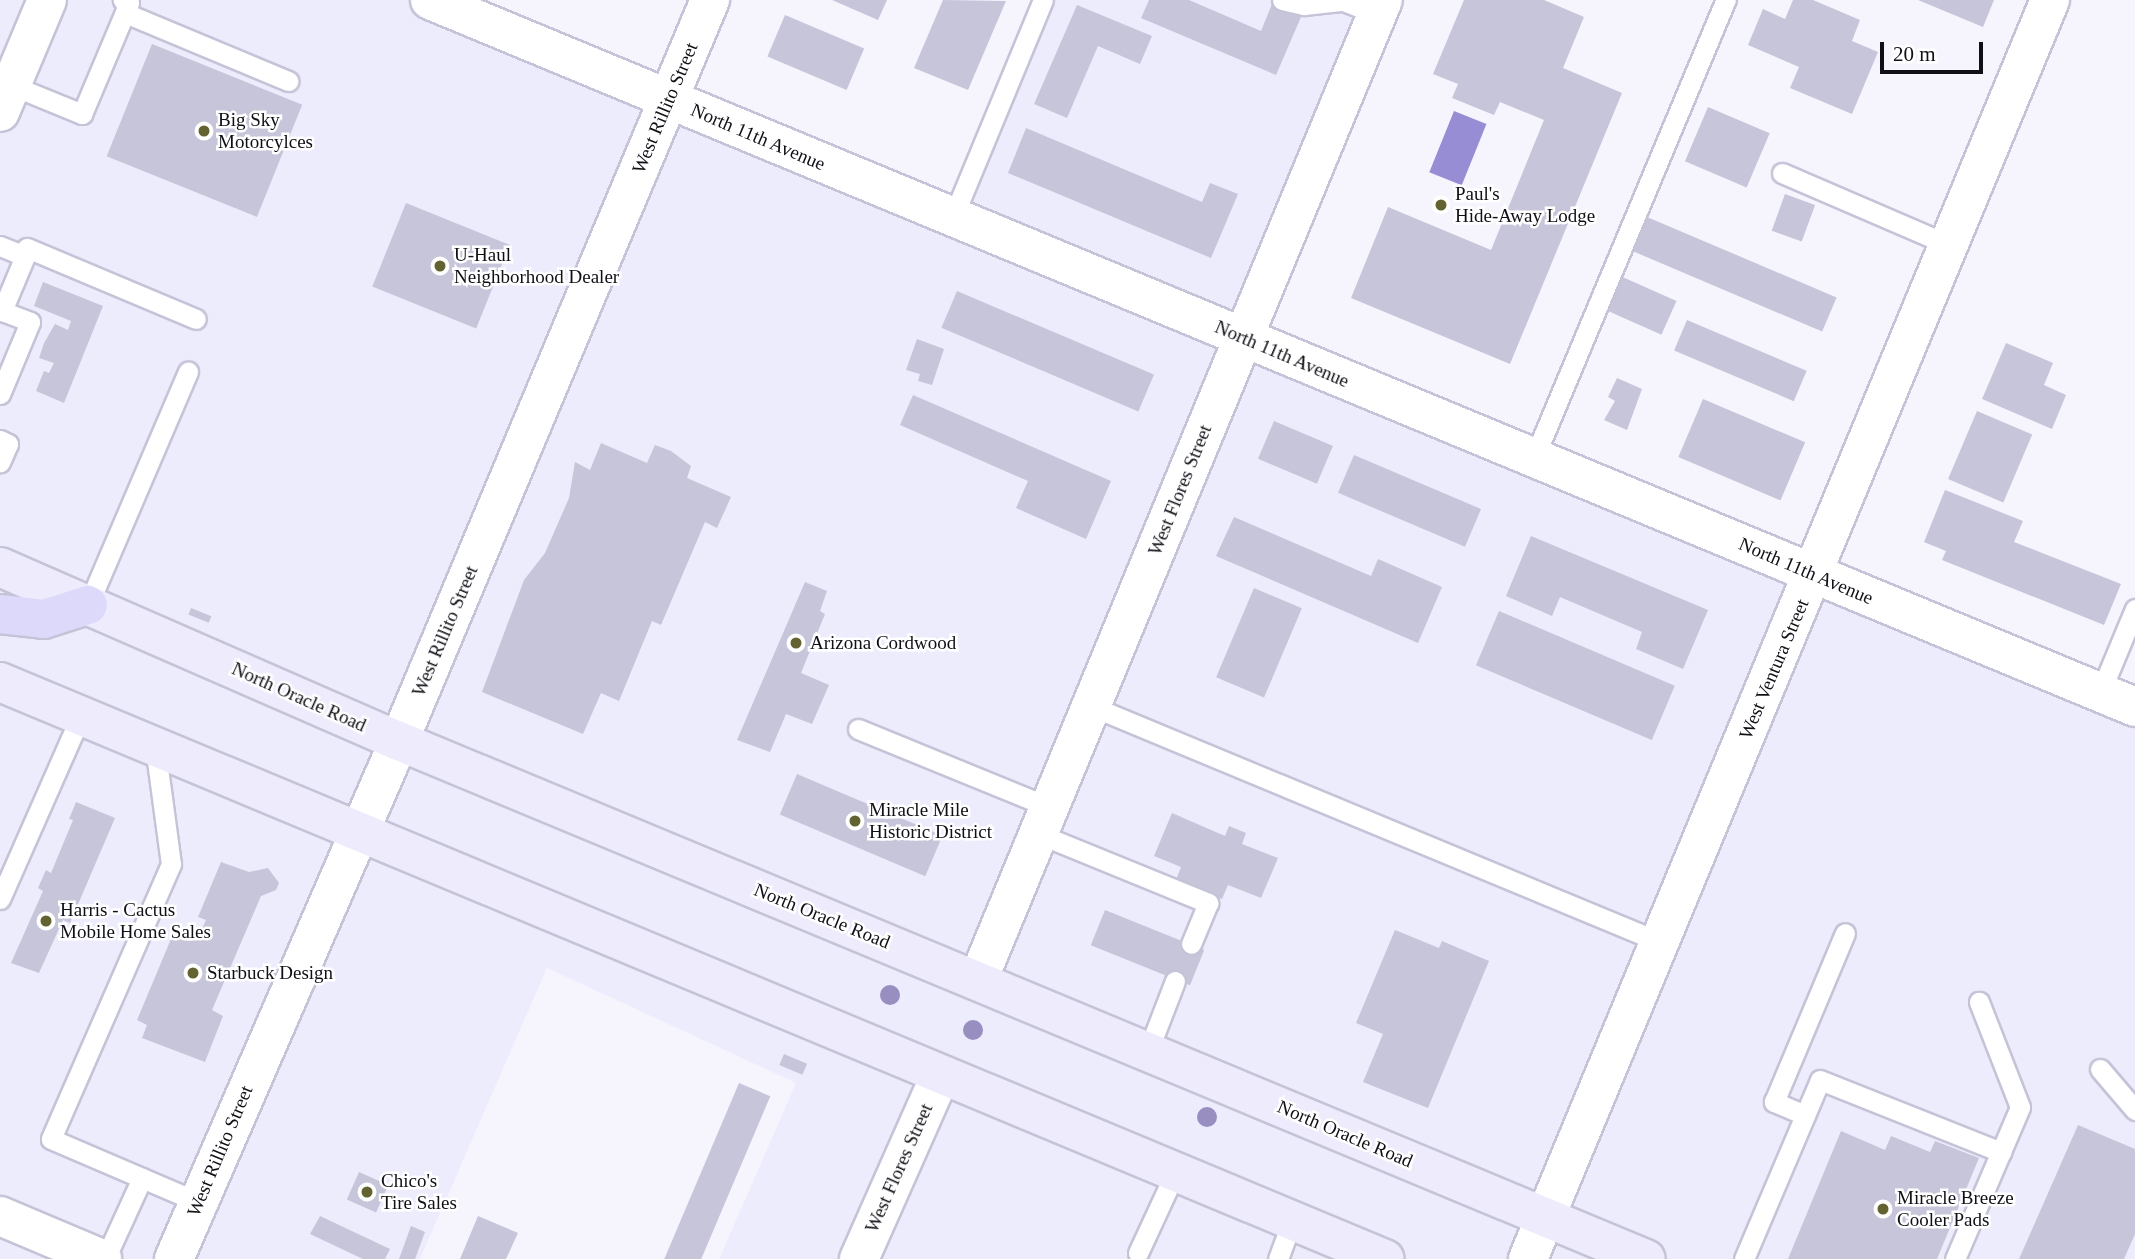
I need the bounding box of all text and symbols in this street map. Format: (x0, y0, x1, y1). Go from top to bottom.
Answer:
scale bar (1883, 28, 1986, 72)
street label: West Rillito Street (627, 39, 703, 177)
text: 20 m (1893, 42, 1936, 66)
street label: North 11th Avenue (687, 98, 829, 176)
place label: Big Sky Motorcylces (218, 109, 313, 153)
marker: Big Sky Motorcylces (196, 123, 212, 139)
place label: Paul's Hide-Away Lodge (1455, 183, 1595, 227)
marker: Paul's Hide-Away Lodge (1433, 197, 1449, 213)
place label: U-Haul Neighborhood Dealer (454, 244, 619, 288)
marker: U-Haul Neighborhood Dealer (432, 258, 448, 274)
street label: North 11th Avenue (1211, 315, 1353, 393)
street label: West Flores Street (1143, 421, 1217, 559)
street label: North 11th Avenue (1735, 532, 1877, 610)
street label: West Rillito Street (407, 562, 483, 700)
street label: West Ventura Street (1734, 595, 1814, 743)
place label: Arizona Cordwood (810, 632, 956, 654)
marker: Arizona Cordwood (788, 635, 804, 651)
street label: North Oracle Road (228, 657, 370, 737)
place label: Miracle Mile Historic District (869, 799, 992, 843)
marker: Miracle Mile Historic District (847, 813, 863, 829)
street label: North Oracle Road (751, 878, 893, 954)
place label: Harris - Cactus Mobile Home Sales (60, 899, 211, 943)
marker: Harris - Cactus Mobile Home Sales (38, 913, 54, 929)
place label: Starbuck Design (207, 962, 333, 984)
marker: Starbuck Design (185, 965, 201, 981)
street label: West Rillito Street (182, 1082, 258, 1220)
street label: North Oracle Road (1274, 1095, 1416, 1173)
street label: West Flores Street (860, 1100, 938, 1236)
place label: Chico's Tire Sales (381, 1170, 457, 1214)
marker: Chico's Tire Sales (359, 1184, 375, 1200)
place label: Miracle Breeze Cooler Pads (1897, 1187, 2014, 1231)
marker: Miracle Breeze Cooler Pads (1875, 1201, 1891, 1217)

